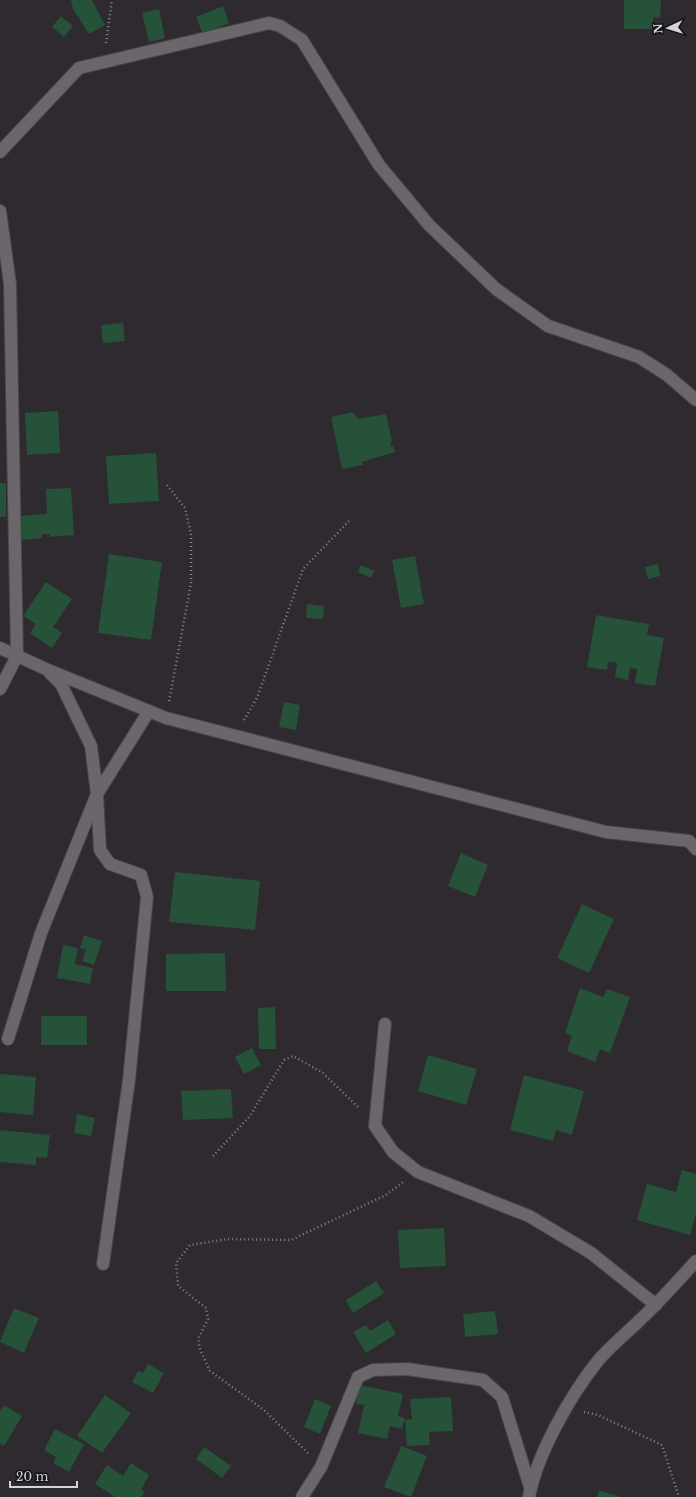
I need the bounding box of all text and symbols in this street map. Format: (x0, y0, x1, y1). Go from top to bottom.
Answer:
north arrow (648, 8, 688, 48)
text: N (651, 22, 665, 34)
scale bar (10, 1463, 77, 1489)
text: 20 m (16, 1469, 48, 1484)

